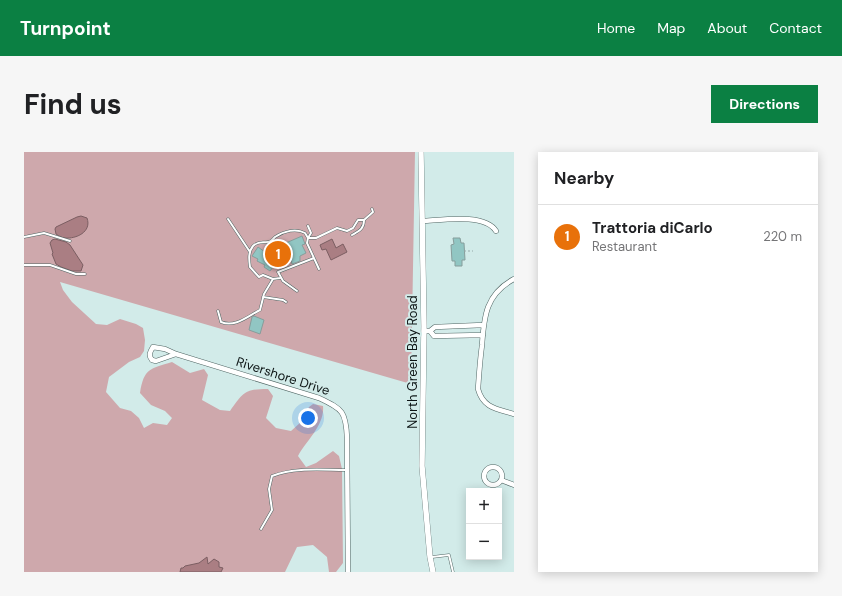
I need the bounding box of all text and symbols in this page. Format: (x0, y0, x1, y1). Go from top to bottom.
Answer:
text: Turnpoint (20, 16, 111, 41)
text: Home (597, 19, 635, 37)
text: Map (657, 19, 685, 37)
text: About (707, 19, 747, 37)
text: Contact (769, 19, 822, 37)
button: Directions (711, 85, 818, 123)
text: Find us (24, 86, 122, 123)
text: Nearby (554, 167, 614, 189)
text: Trattoria diCarlo (592, 218, 713, 238)
text: 1 (565, 228, 569, 245)
text: 220 m (763, 228, 802, 245)
text: Restaurant (592, 238, 657, 255)
pin: 1 (265, 239, 291, 269)
street label: North Green Bay Road (404, 295, 421, 429)
street label: Rivershore Drive (234, 353, 332, 399)
your location (298, 408, 318, 428)
map controls (466, 488, 502, 560)
button: + (466, 488, 502, 524)
button: − (466, 524, 502, 560)

